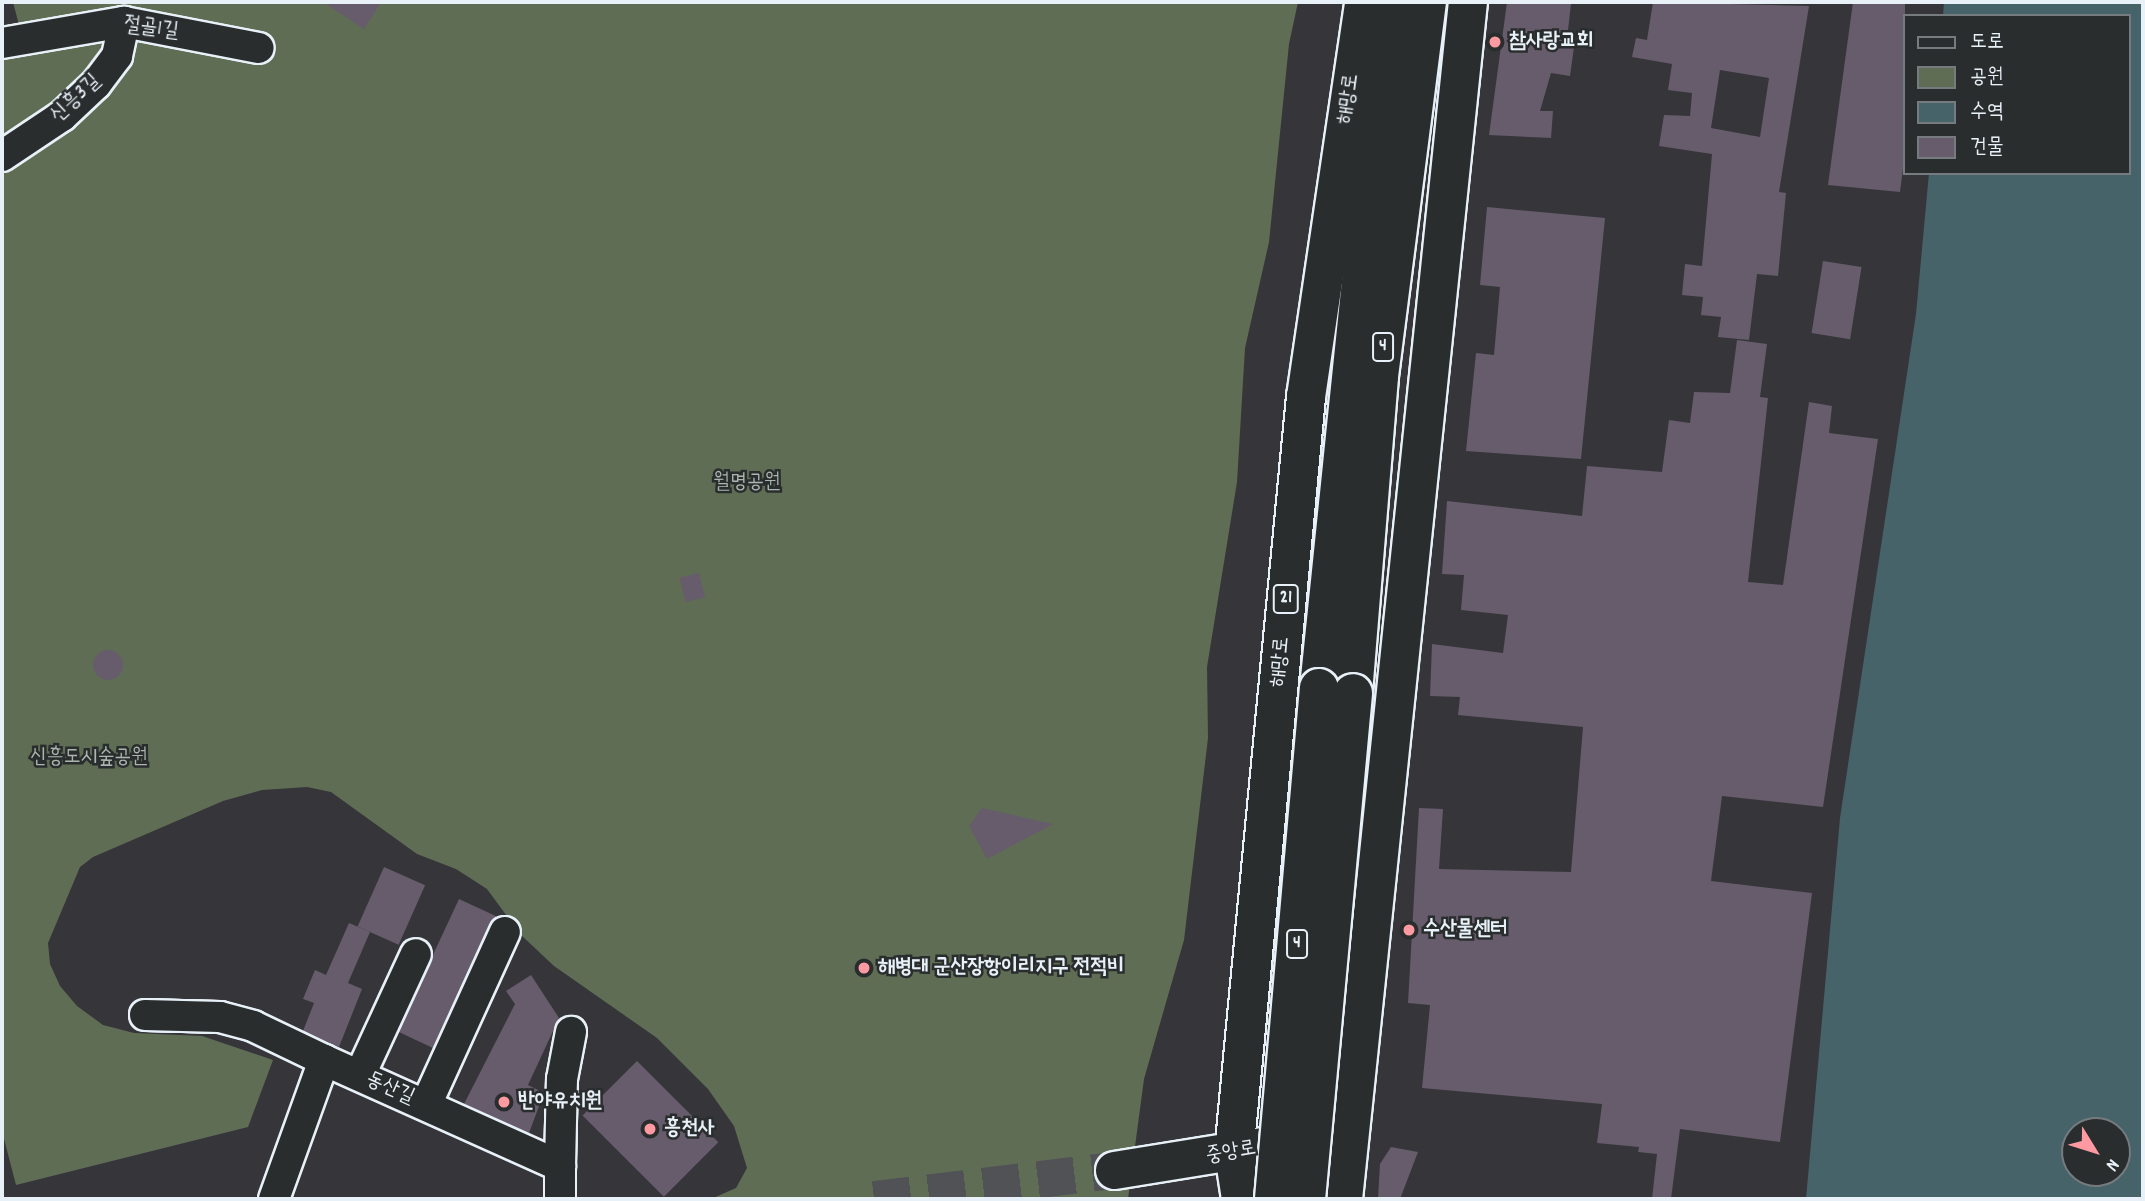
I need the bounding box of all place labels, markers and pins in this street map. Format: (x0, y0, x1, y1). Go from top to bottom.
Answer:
place label: 참사랑교회 (1509, 29, 1593, 55)
marker: 참사랑교회 (1487, 34, 1503, 50)
place label: 수산물센터 (1423, 917, 1507, 943)
marker: 수산물센터 (1401, 922, 1417, 938)
place label: 해병대 군산장항이리지구 전적비 (878, 955, 1124, 981)
marker: 해병대 군산장항이리지구 전적비 (856, 960, 872, 976)
place label: 반야유치원 (518, 1089, 602, 1115)
marker: 반야유치원 (496, 1094, 512, 1110)
place label: 흥천사 (664, 1116, 715, 1142)
marker: 흥천사 (642, 1121, 658, 1137)

